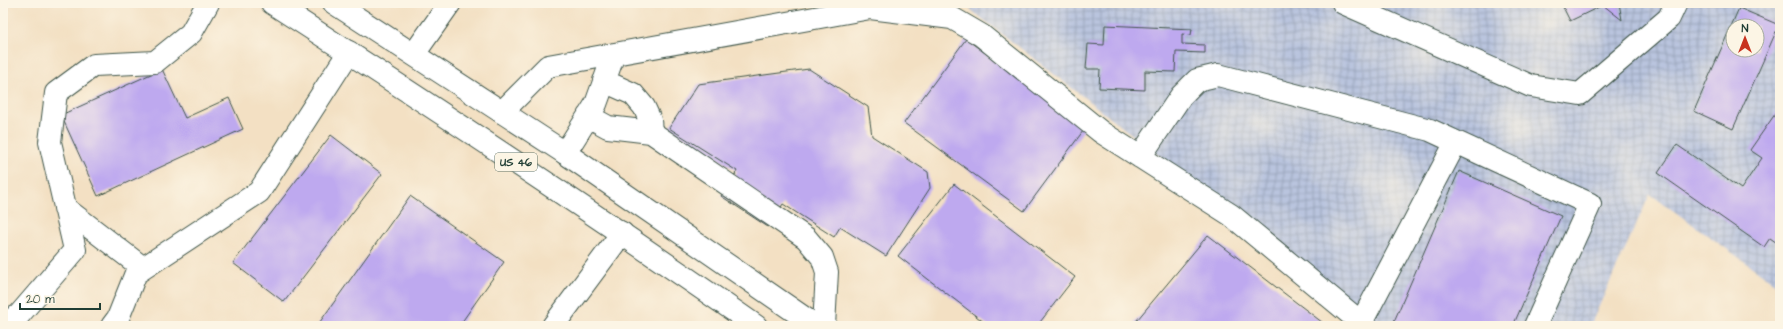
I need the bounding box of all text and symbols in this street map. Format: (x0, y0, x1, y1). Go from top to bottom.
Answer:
north arrow (1725, 18, 1765, 58)
text: N (1742, 21, 1749, 36)
road number: US 46 (495, 153, 537, 171)
scale bar (20, 285, 100, 311)
text: 20 m (26, 291, 55, 308)

